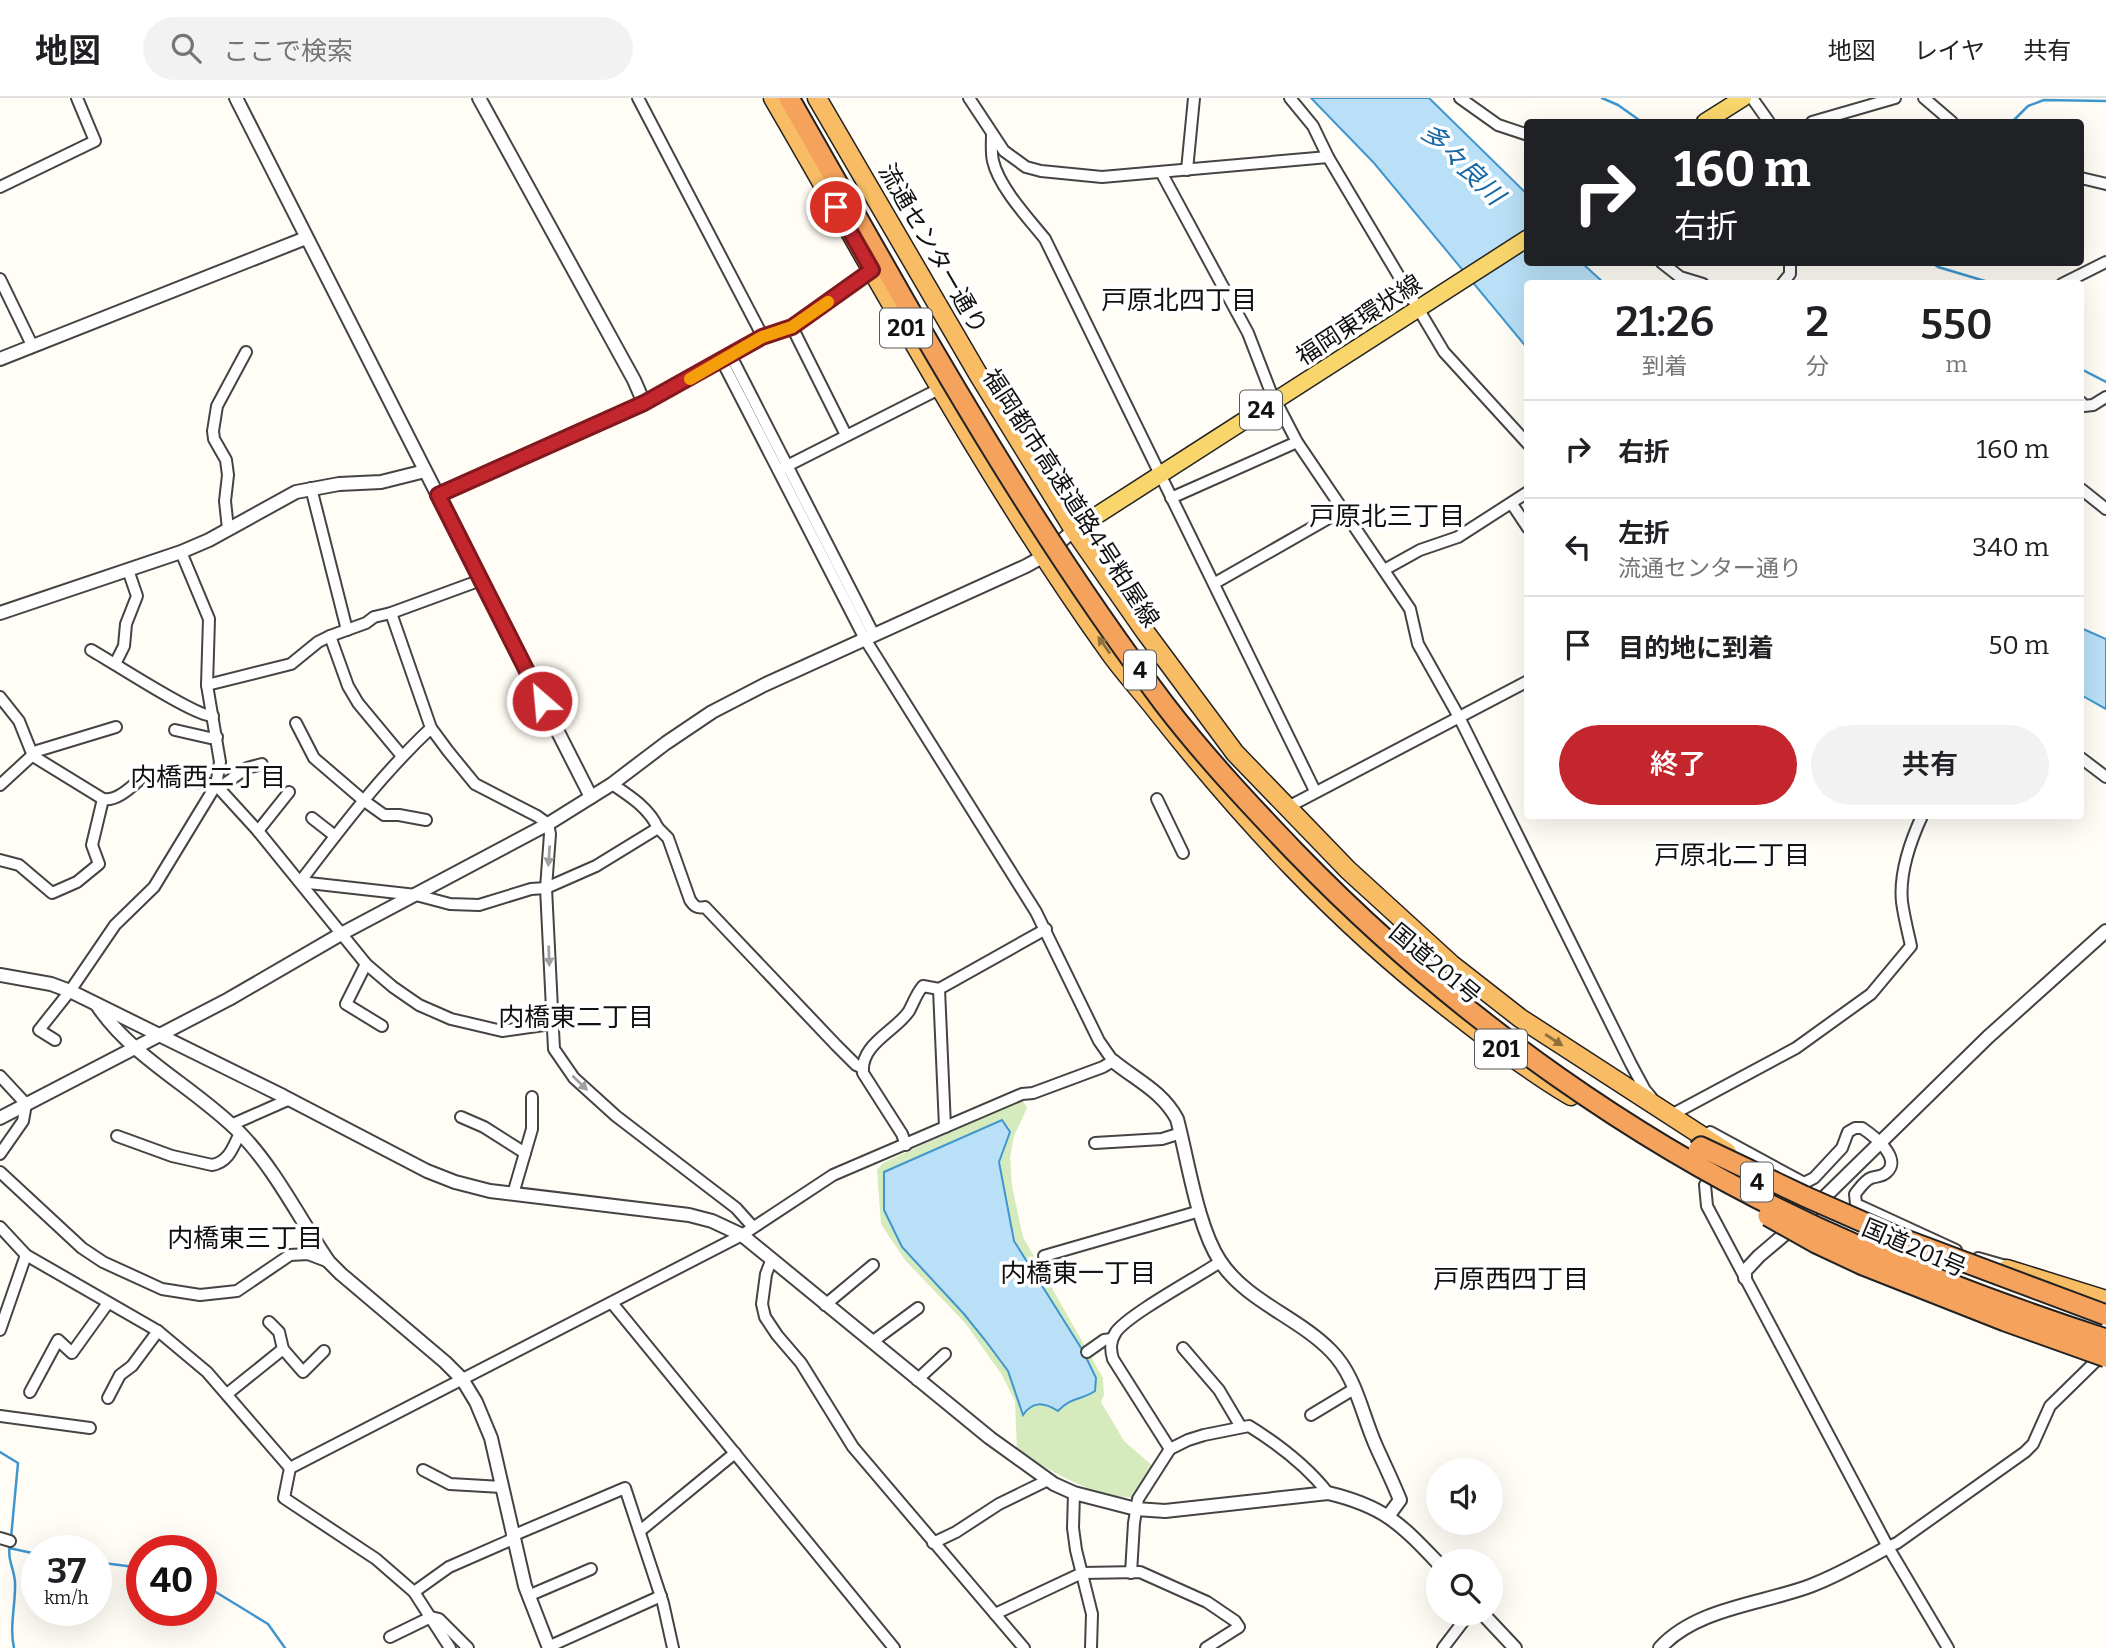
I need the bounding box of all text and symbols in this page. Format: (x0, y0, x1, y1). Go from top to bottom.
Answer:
search box (143, 17, 633, 80)
icon: search (167, 29, 205, 67)
text: 地図 (35, 31, 101, 71)
text: ここで検索 (223, 36, 353, 67)
text: 地図 (1828, 37, 1876, 65)
text: レイヤ (1914, 37, 1985, 65)
text: 共有 (2023, 37, 2071, 65)
water label: 多々良川 (1414, 117, 1512, 213)
text: 160 m (1674, 140, 1811, 199)
icon: right (1559, 147, 1650, 238)
street label: 流通センター通り (873, 159, 993, 339)
pin (806, 177, 866, 237)
icon: arrive (817, 188, 855, 226)
text: 右折 (1674, 207, 1738, 245)
street label: 福岡東環状線 (1291, 269, 1427, 371)
district label: 戸原北四丁目 (1101, 285, 1257, 316)
text: 21:26 (1615, 297, 1714, 347)
text: 2 (1806, 297, 1829, 347)
text: 550 (1920, 300, 1993, 350)
road number: 201 (880, 308, 932, 347)
text: m (1945, 350, 1967, 378)
text: 到着 (1642, 352, 1688, 380)
text: 分 (1806, 352, 1829, 380)
street label: 福岡都市高速道路4号粕屋線 (977, 364, 1165, 632)
road number: 24 (1240, 390, 1282, 430)
icon: right (1559, 430, 1597, 468)
text: 160 m (1977, 434, 2049, 465)
text: 右折 (1618, 437, 1670, 468)
district label: 戸原北三丁目 (1309, 501, 1465, 532)
text: 左折 (1618, 518, 1670, 549)
icon: left (1559, 528, 1597, 566)
text: 340 m (1972, 532, 2049, 563)
text: 流通センター通り (1618, 554, 1802, 582)
icon: arrive (1559, 626, 1597, 664)
text: 50 m (1988, 630, 2049, 661)
text: 目的地に到着 (1618, 633, 1774, 664)
one-way arrow (1098, 636, 1111, 655)
road number: 4 (1124, 650, 1156, 690)
position arrow (505, 664, 579, 738)
button: 終了 (1559, 725, 1797, 805)
button: 共有 (1811, 725, 2049, 805)
district label: 内橋西二丁目 (130, 762, 286, 793)
district label: 戸原北二丁目 (1654, 840, 1810, 871)
one-way arrow (543, 845, 554, 867)
street label: 国道201号 (1384, 918, 1486, 1010)
one-way arrow (543, 945, 554, 967)
district label: 内橋東二丁目 (498, 1002, 654, 1033)
road number: 201 (1475, 1030, 1527, 1068)
one-way arrow (1544, 1033, 1564, 1046)
one-way arrow (571, 1074, 588, 1090)
road number: 4 (1741, 1162, 1773, 1202)
street label: 国道201号 (1858, 1214, 1970, 1282)
district label: 内橋東三丁目 (167, 1223, 323, 1254)
district label: 内橋東一丁目 (1000, 1258, 1156, 1289)
district label: 戸原西四丁目 (1433, 1264, 1589, 1295)
map controls (1426, 1458, 1503, 1626)
button: sound (1426, 1458, 1503, 1535)
speed limit sign: 40 (126, 1535, 217, 1626)
button: search (1426, 1549, 1503, 1626)
text: 37 (47, 1550, 86, 1592)
text: km/h (44, 1587, 89, 1609)

